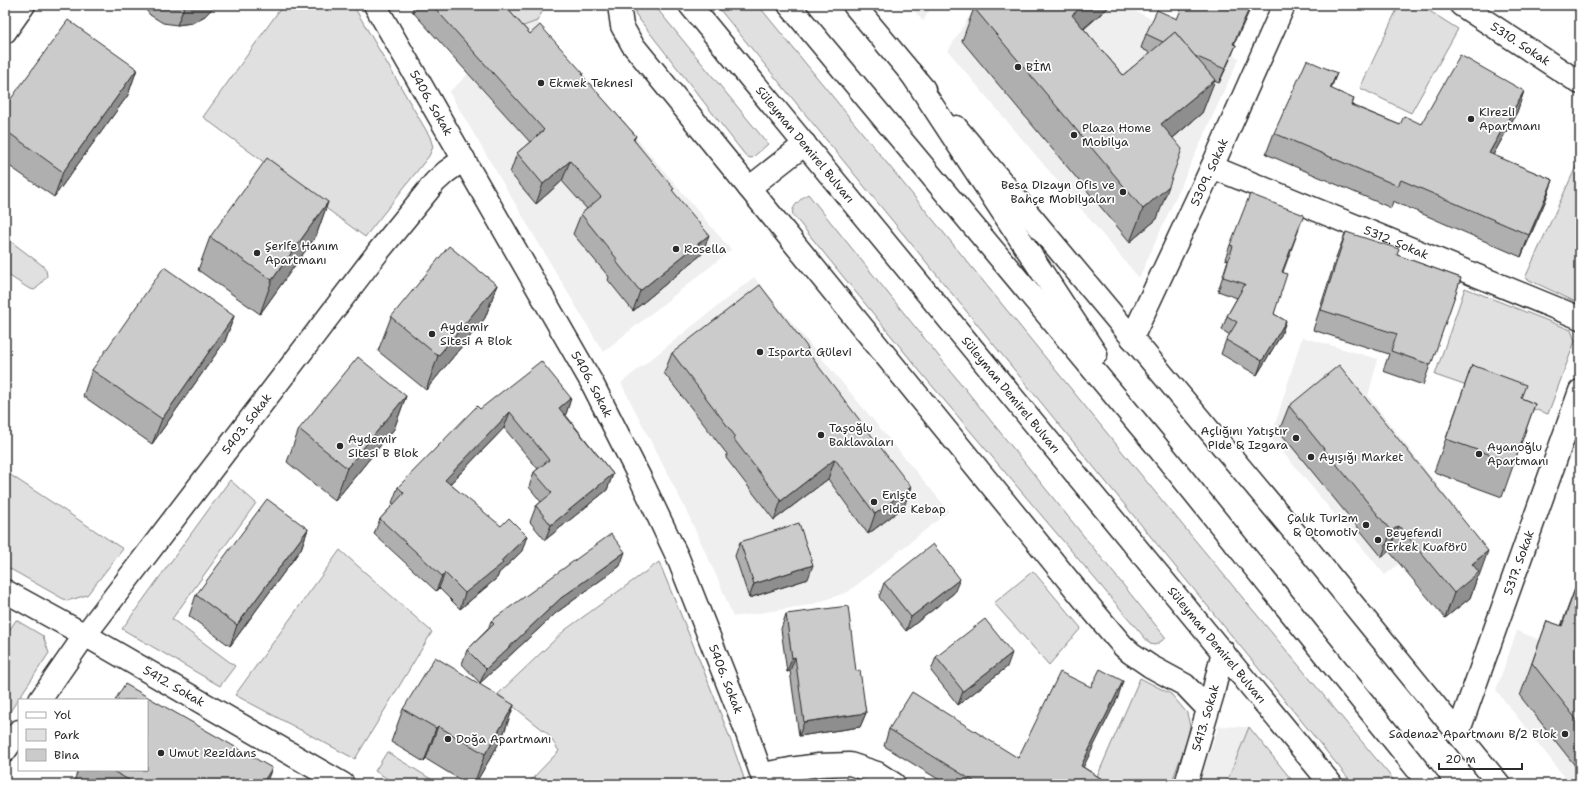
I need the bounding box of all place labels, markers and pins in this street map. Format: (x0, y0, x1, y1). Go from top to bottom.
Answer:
place label: BİM (1026, 59, 1052, 75)
marker: BİM (1013, 62, 1023, 72)
place label: Ekmek Teknesi (549, 75, 633, 91)
marker: Ekmek Teknesi (536, 78, 546, 88)
place label: Kirezli Apartmanı (1479, 104, 1541, 134)
marker: Kirezli Apartmanı (1466, 114, 1476, 124)
place label: Plaza Home Mobilya (1082, 120, 1152, 150)
marker: Plaza Home Mobilya (1069, 130, 1079, 140)
place label: Besa Dizayn Ofis ve Bahçe Mobilyaları (1001, 177, 1115, 207)
marker: Besa Dizayn Ofis ve Bahçe Mobilyaları (1118, 187, 1128, 197)
place label: Şerife Hanım Apartmanı (265, 238, 338, 268)
place label: Rosella (684, 241, 727, 257)
marker: Rosella (671, 244, 681, 254)
marker: Şerife Hanım Apartmanı (252, 248, 262, 258)
place label: Aydemir Sitesi A Blok (440, 319, 512, 349)
marker: Aydemir Sitesi A Blok (427, 329, 437, 339)
place label: Isparta Gülevi (768, 344, 852, 360)
marker: Isparta Gülevi (755, 347, 765, 357)
place label: Taşoğlu Baklavaları (829, 420, 894, 450)
place label: Açlığını Yatıştır Pide & Izgara (1201, 423, 1289, 453)
marker: Taşoğlu Baklavaları (816, 430, 826, 440)
place label: Aydemir Sitesi B Blok (348, 431, 419, 461)
marker: Açlığını Yatıştır Pide & Izgara (1291, 433, 1301, 443)
place label: Ayanoğlu Apartmanı (1487, 439, 1549, 469)
marker: Aydemir Sitesi B Blok (335, 441, 345, 451)
place label: Ayışığı Market (1319, 449, 1404, 465)
marker: Ayanoğlu Apartmanı (1474, 449, 1484, 459)
marker: Ayışığı Market (1306, 452, 1316, 462)
place label: Enişte Pide Kebap (882, 487, 946, 517)
marker: Enişte Pide Kebap (869, 497, 879, 507)
place label: Çalık Turizm & Otomotiv (1287, 510, 1358, 540)
marker: Çalık Turizm & Otomotiv (1361, 520, 1371, 530)
place label: Beyefendi Erkek Kuaförü (1386, 525, 1467, 555)
marker: Beyefendi Erkek Kuaförü (1373, 535, 1383, 545)
place label: Sadenaz Apartmanı B/2 Blok (1389, 726, 1557, 742)
marker: Sadenaz Apartmanı B/2 Blok (1560, 729, 1570, 739)
place label: Doğa Apartmanı (456, 731, 552, 747)
marker: Doğa Apartmanı (443, 734, 453, 744)
place label: Umut Rezidans (169, 745, 256, 761)
marker: Umut Rezidans (156, 748, 166, 758)

